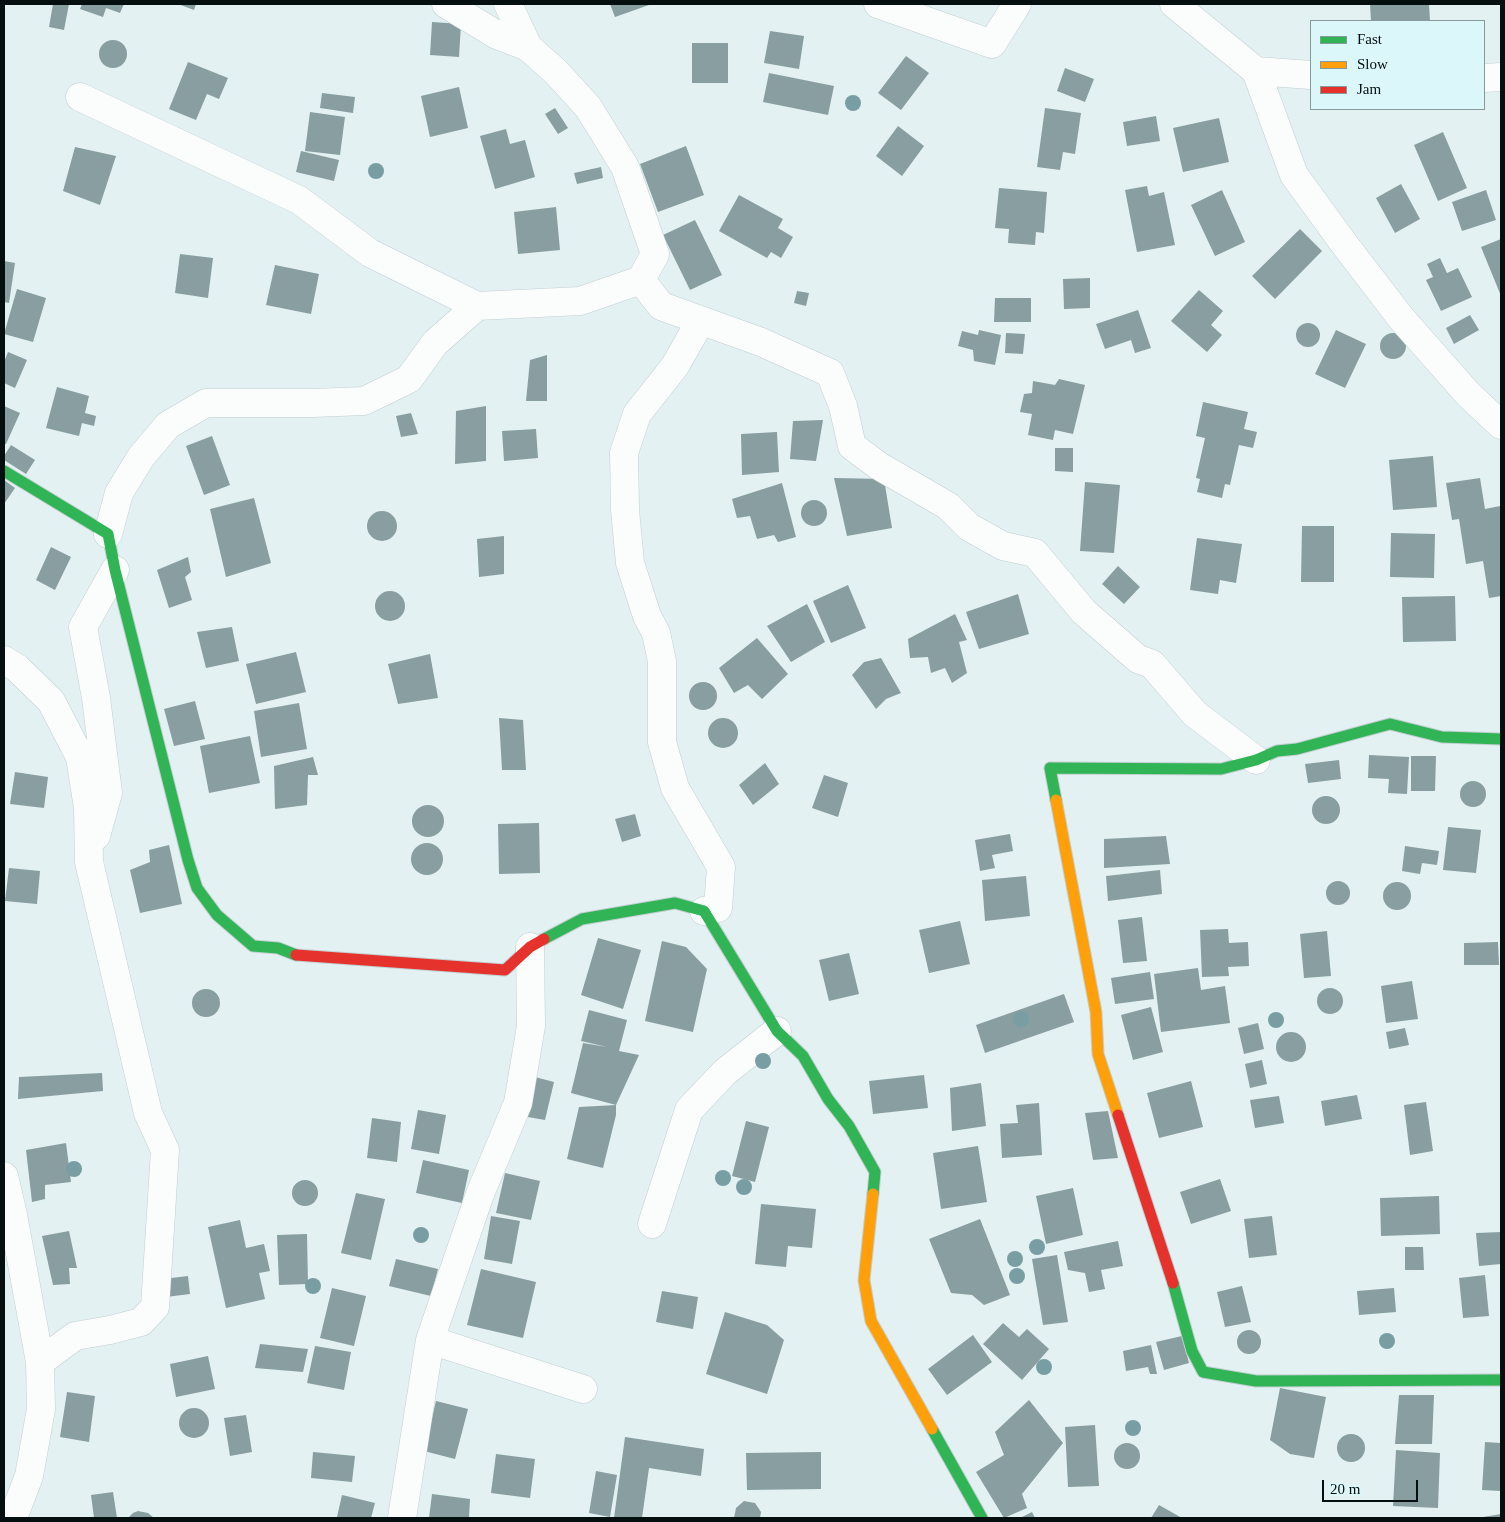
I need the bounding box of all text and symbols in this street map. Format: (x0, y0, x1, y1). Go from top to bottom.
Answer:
legend (1310, 20, 1485, 110)
text: Fast (1357, 31, 1382, 47)
text: Slow (1357, 56, 1388, 72)
text: Jam (1357, 81, 1381, 97)
scale bar (1325, 1470, 1421, 1502)
text: 20 m (1330, 1481, 1360, 1497)

